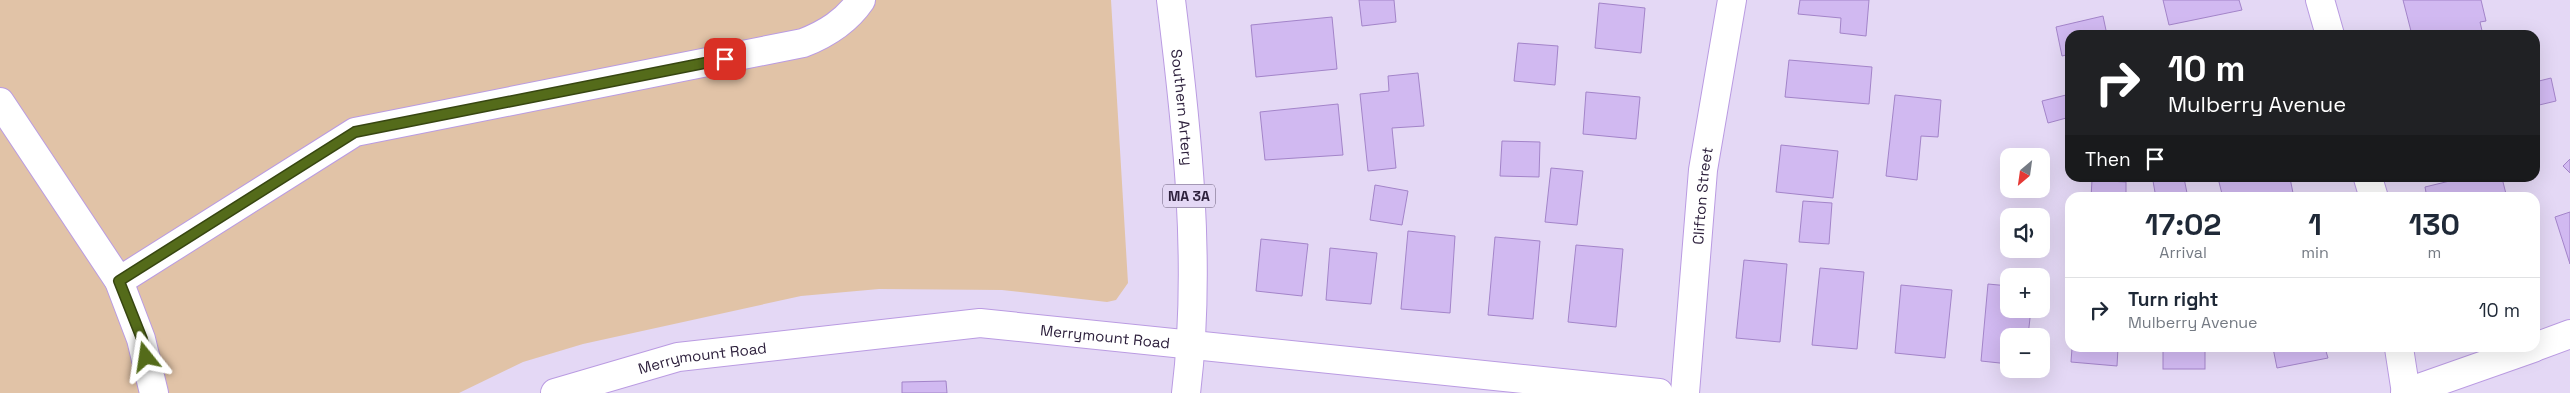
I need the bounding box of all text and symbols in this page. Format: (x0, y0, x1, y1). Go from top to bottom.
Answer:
pin (704, 38, 746, 80)
icon: arrive (711, 45, 739, 73)
text: 10 m (2168, 47, 2245, 91)
street label: Southern Artery (1168, 48, 1198, 166)
icon: right (2085, 50, 2150, 115)
text: Mulberry Avenue (2168, 90, 2346, 118)
street label: Clifton Street (1688, 145, 1716, 245)
icon: arrive (2141, 145, 2169, 173)
text: Then (2085, 147, 2131, 172)
north arrow (2000, 148, 2050, 198)
map controls (2000, 148, 2050, 378)
road number: MA 3A (1163, 185, 1215, 208)
text: 17:02 (2145, 205, 2221, 244)
text: 1 (2308, 205, 2322, 244)
text: 130 (2409, 205, 2460, 244)
button: sound (2000, 208, 2050, 258)
text: Arrival (2159, 242, 2207, 263)
text: min (2301, 242, 2329, 263)
text: m (2427, 242, 2441, 263)
button: + (2000, 268, 2050, 318)
text: Turn right (2128, 287, 2218, 312)
icon: right (2085, 296, 2113, 324)
text: 10 m (2479, 298, 2520, 323)
text: Mulberry Avenue (2128, 312, 2258, 333)
street label: Merrymount Road (1039, 320, 1171, 352)
button: − (2000, 328, 2050, 378)
position arrow (119, 330, 171, 382)
street label: Merrymount Road (636, 338, 768, 378)

